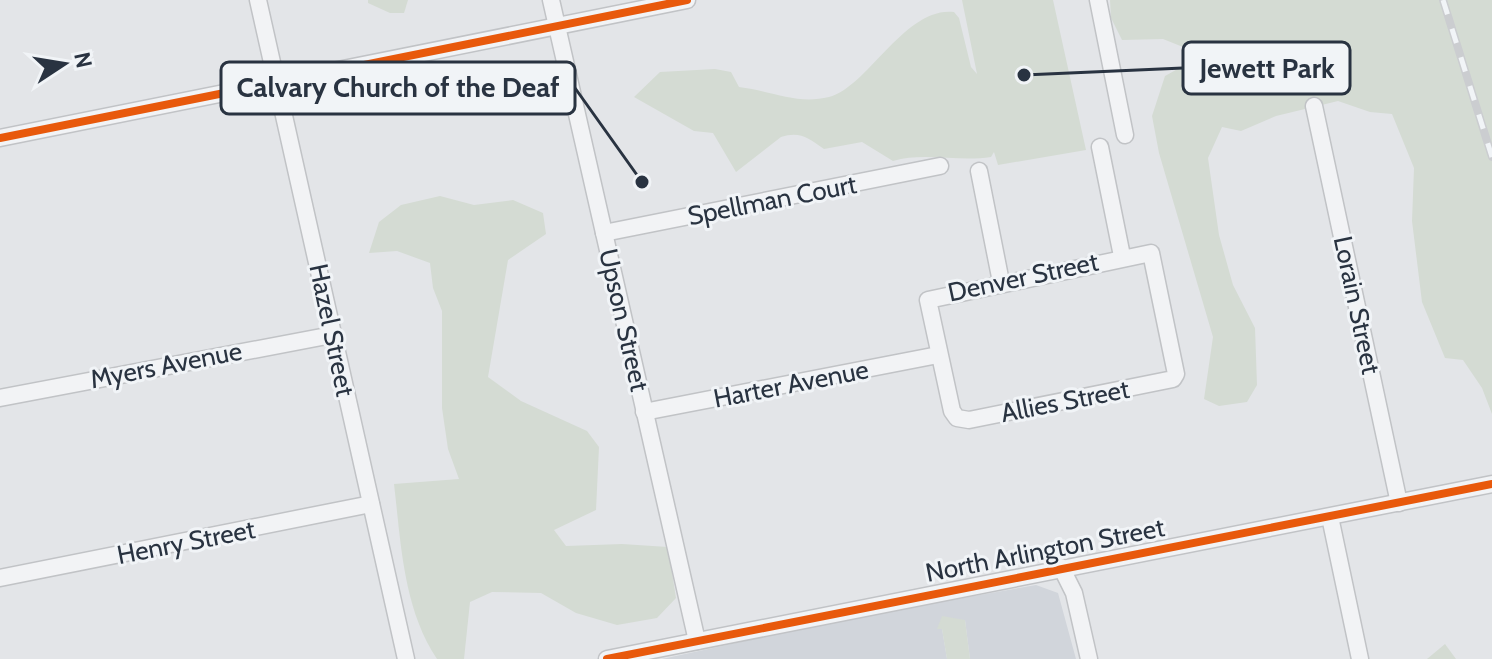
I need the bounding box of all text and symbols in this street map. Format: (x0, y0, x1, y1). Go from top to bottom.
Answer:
north arrow (24, 24, 104, 104)
callout: Jewett Park (1183, 42, 1350, 94)
text: N (68, 50, 98, 70)
text: Jewett Park (1198, 51, 1335, 85)
callout: Calvary Church of the Deaf (221, 62, 575, 114)
text: Calvary Church of the Deaf (237, 70, 560, 104)
street label: Spellman Court (685, 168, 859, 232)
street label: Lorain Street (1327, 233, 1387, 377)
street label: Denver Street (945, 245, 1101, 309)
street label: Upson Street (592, 246, 656, 395)
street label: Hazel Street (302, 261, 362, 399)
street label: Myers Avenue (87, 335, 245, 395)
street label: Harter Avenue (711, 353, 871, 415)
street label: Allies Street (998, 373, 1132, 429)
street label: North Arlington Street (923, 511, 1167, 589)
street label: Henry Street (114, 513, 258, 571)

